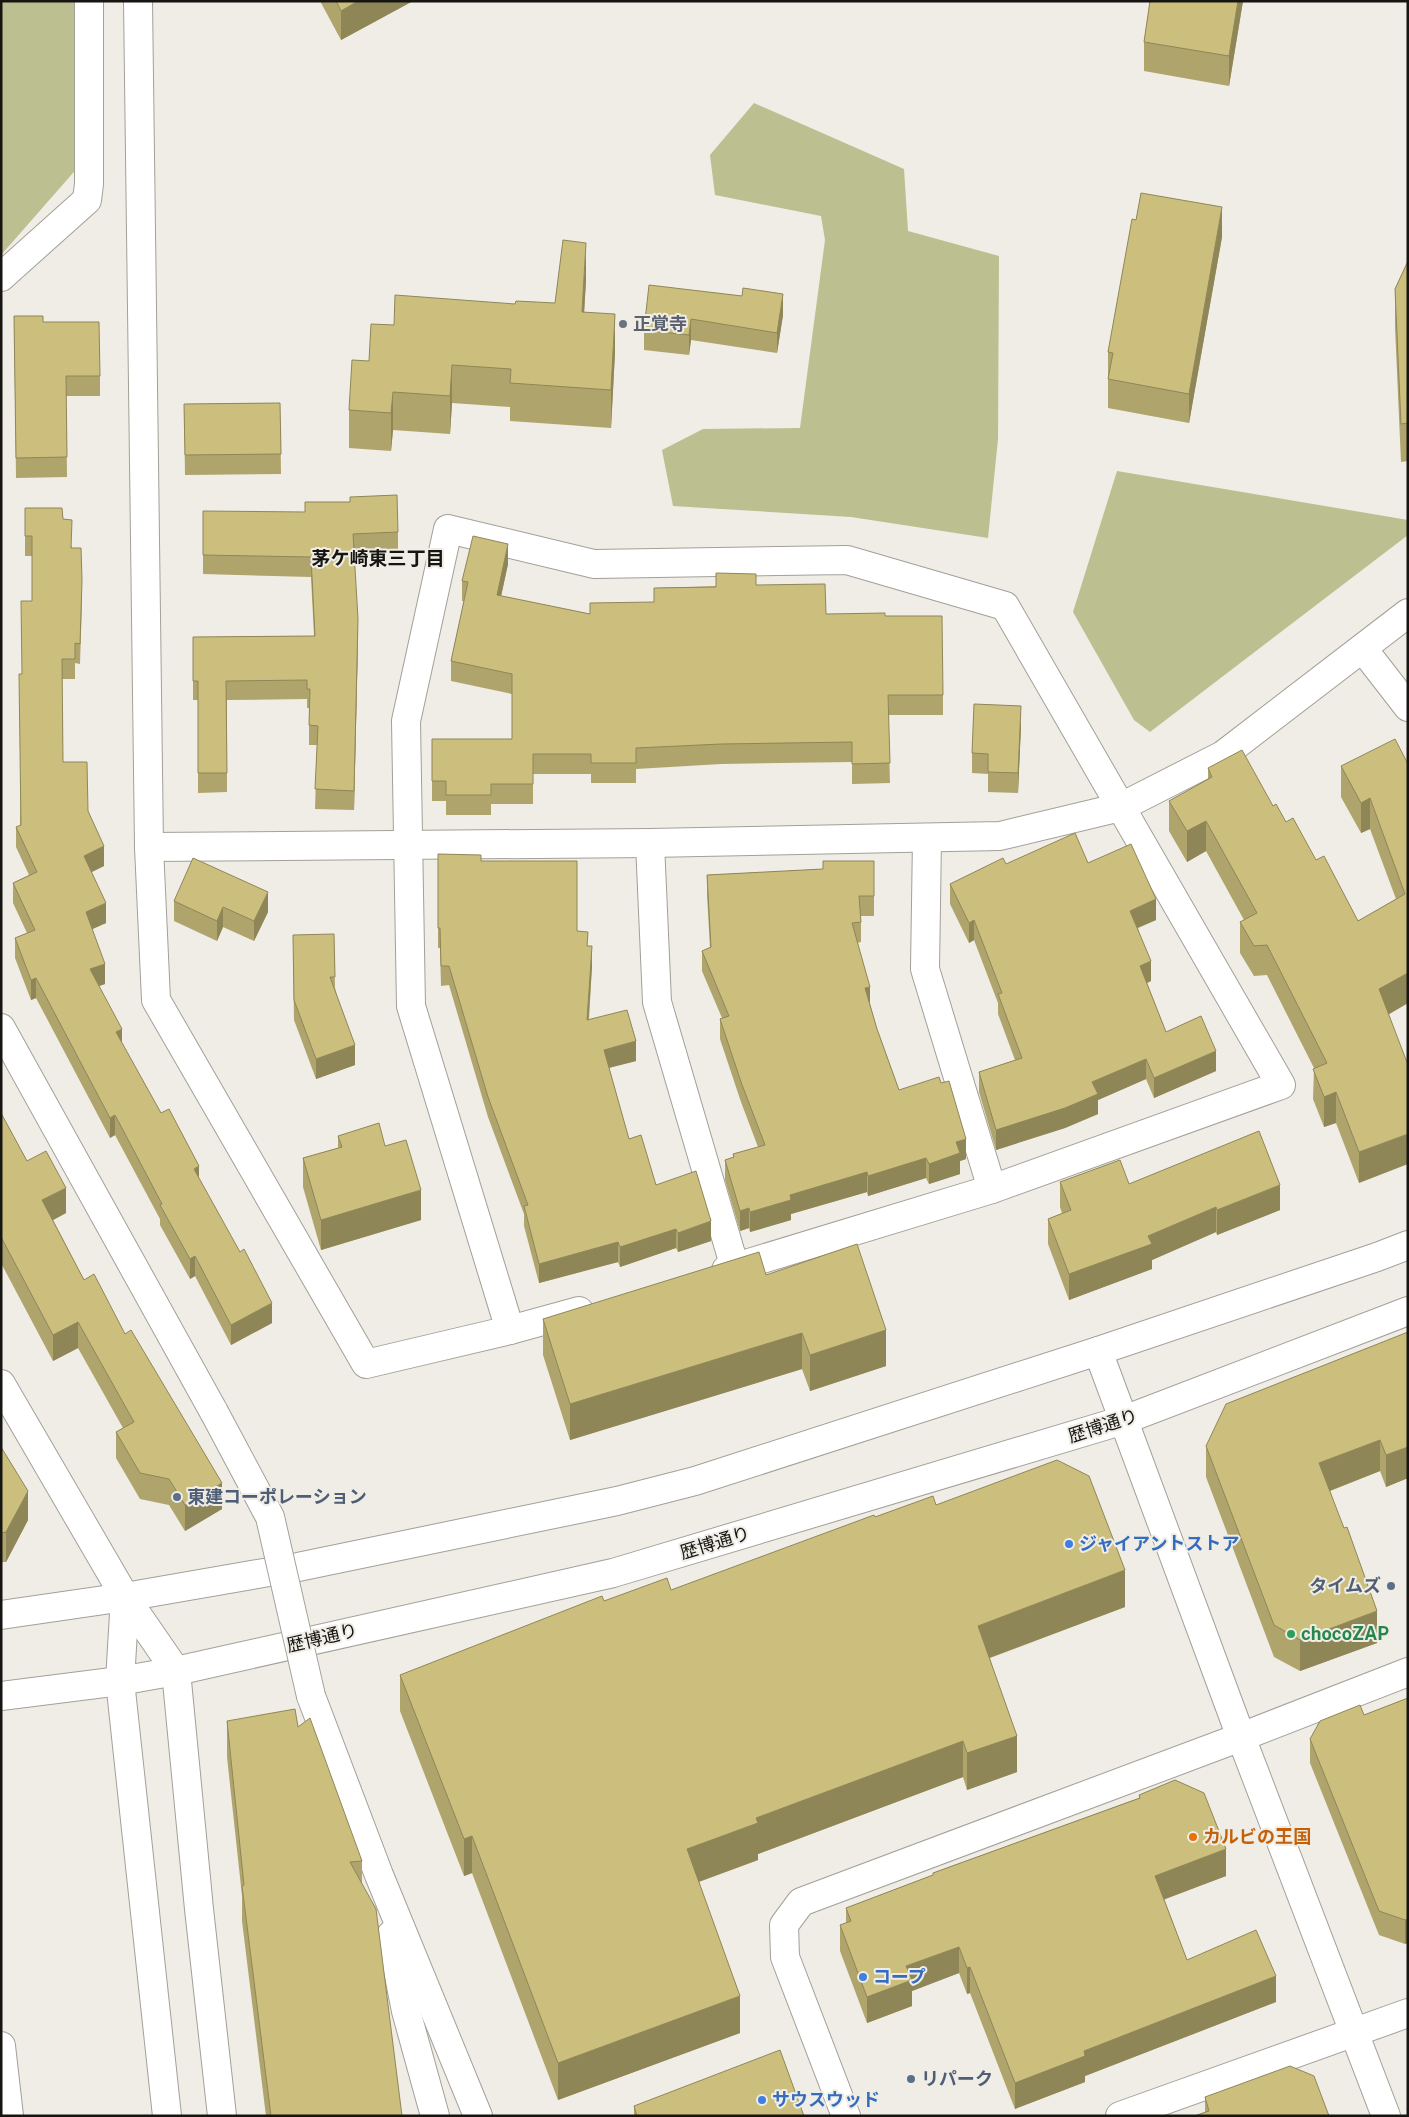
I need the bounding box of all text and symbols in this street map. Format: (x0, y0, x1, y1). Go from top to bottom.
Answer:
place label: 正覚寺 (633, 313, 687, 334)
marker: 正覚寺 (617, 318, 629, 330)
district label: 茅ケ崎東三丁目 (311, 547, 445, 569)
street label: 歴博通り (1065, 1404, 1140, 1447)
place label: 東建コーポレーション (187, 1486, 367, 1507)
marker: 東建コーポレーション (171, 1491, 183, 1503)
street label: 歴博通り (677, 1522, 752, 1563)
place label: ジャイアントストア (1079, 1533, 1239, 1554)
marker: ジャイアントストア (1063, 1538, 1075, 1550)
place label: タイムズ (1309, 1575, 1381, 1596)
marker: タイムズ (1385, 1580, 1397, 1592)
street label: 歴博通り (284, 1619, 359, 1656)
place label: chocoZAP (1301, 1623, 1389, 1644)
marker: chocoZAP (1285, 1628, 1297, 1640)
place label: カルビの王国 (1203, 1826, 1311, 1847)
marker: カルビの王国 (1187, 1831, 1199, 1843)
place label: コープ (873, 1966, 926, 1987)
marker: コープ (857, 1971, 869, 1983)
place label: リパーク (921, 2068, 993, 2089)
marker: リパーク (905, 2073, 917, 2085)
place label: サウスウッド (772, 2089, 880, 2110)
marker: サウスウッド (756, 2094, 768, 2106)

